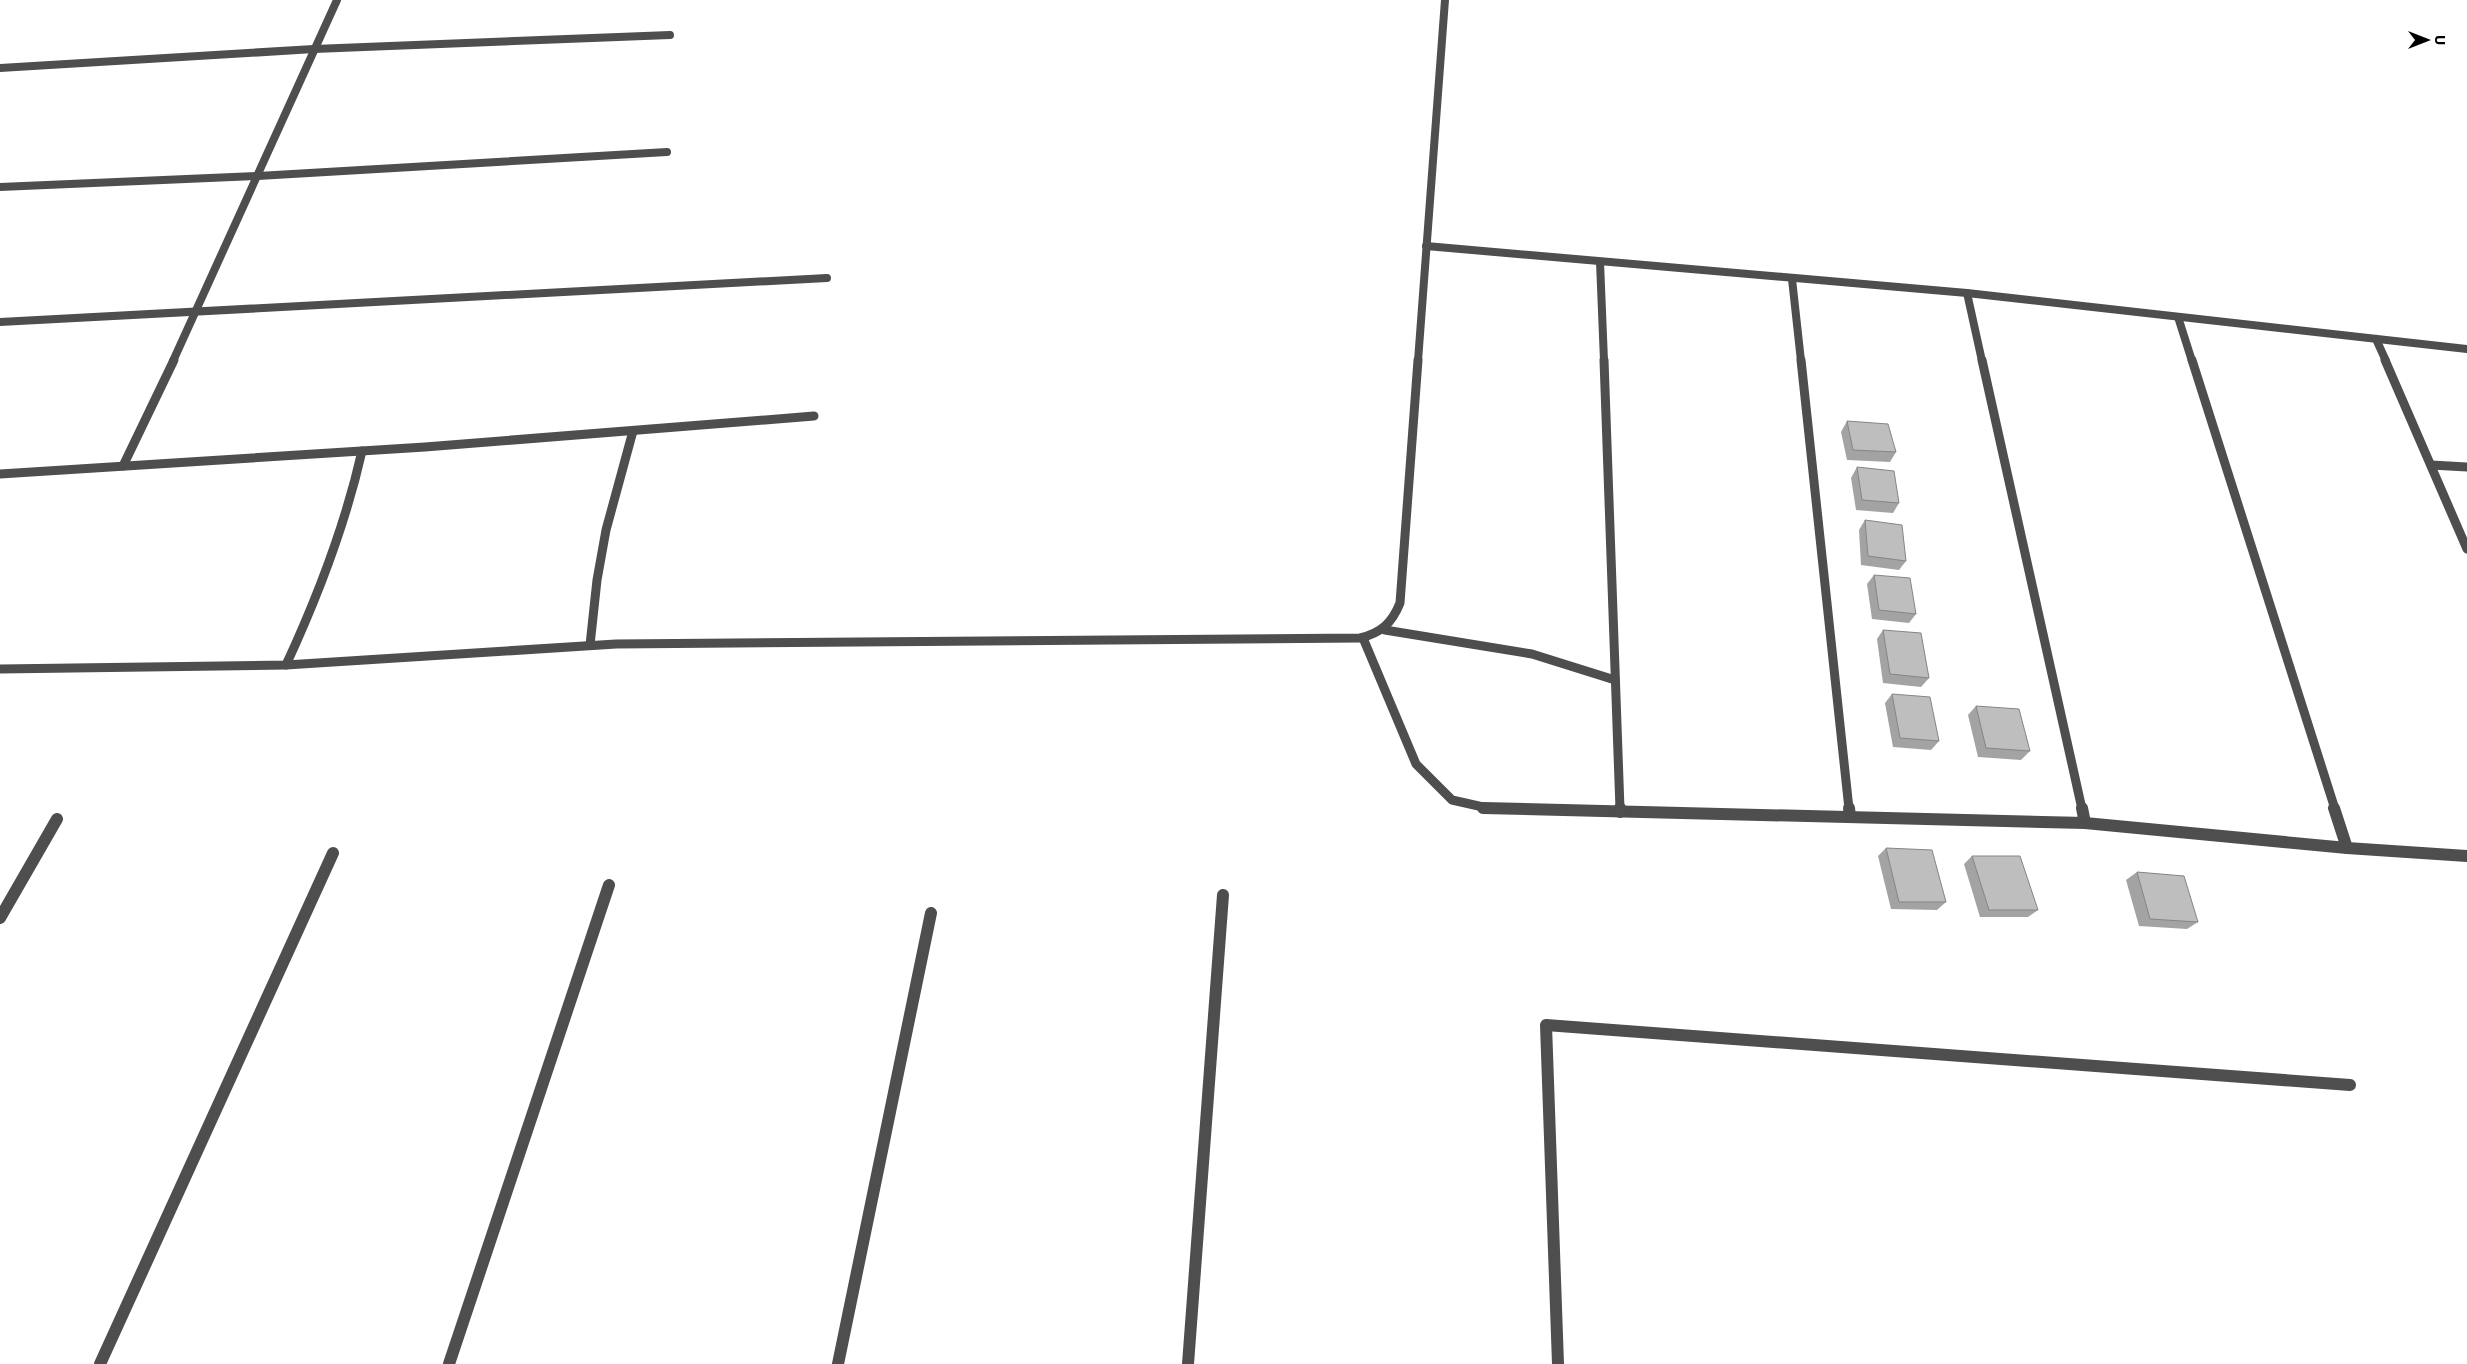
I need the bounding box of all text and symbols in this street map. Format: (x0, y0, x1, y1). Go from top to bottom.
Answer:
north arrow (2402, 15, 2452, 65)
text: U (2432, 35, 2449, 45)

